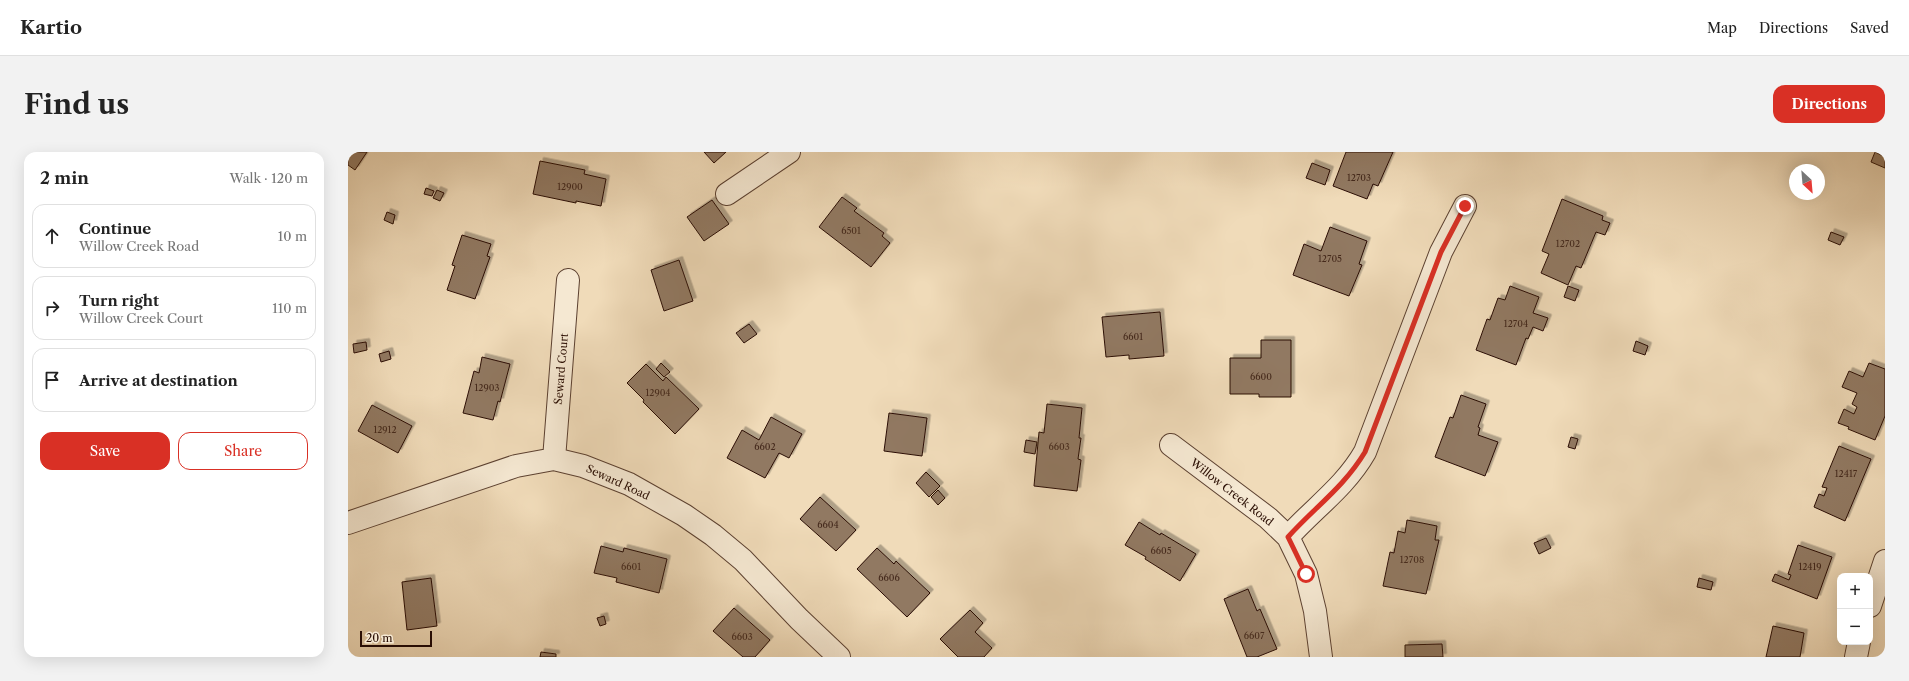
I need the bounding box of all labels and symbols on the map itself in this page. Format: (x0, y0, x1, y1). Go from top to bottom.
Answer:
north arrow (1789, 164, 1825, 200)
house number: 12703 (1347, 172, 1371, 183)
house number: 12900 (557, 181, 583, 192)
route end (1456, 197, 1474, 215)
house number: 6501 (841, 225, 861, 236)
house number: 12702 (1556, 238, 1580, 249)
house number: 12705 (1318, 253, 1342, 264)
house number: 12704 (1504, 318, 1528, 329)
house number: 6601 (1123, 331, 1143, 342)
street label: Seward Court (551, 333, 571, 405)
house number: 6600 (1250, 371, 1272, 382)
house number: 12903 (475, 382, 499, 393)
house number: 12904 (645, 387, 671, 398)
house number: 12912 (373, 424, 397, 435)
house number: 6602 (754, 441, 776, 452)
house number: 6603 (1048, 441, 1070, 452)
street label: Willow Creek Road (1187, 455, 1277, 529)
street label: Seward Road (584, 461, 652, 503)
house number: 12417 (1835, 468, 1858, 479)
house number: 6604 (817, 519, 839, 530)
house number: 6605 (1150, 545, 1172, 556)
house number: 12708 (1400, 554, 1424, 565)
house number: 6601 (621, 561, 641, 572)
house number: 12419 (1798, 561, 1822, 572)
route start (1297, 565, 1315, 583)
house number: 6606 (878, 572, 900, 583)
scale bar (360, 629, 432, 648)
house number: 6607 (1244, 630, 1265, 641)
house number: 6603 (731, 631, 753, 642)

